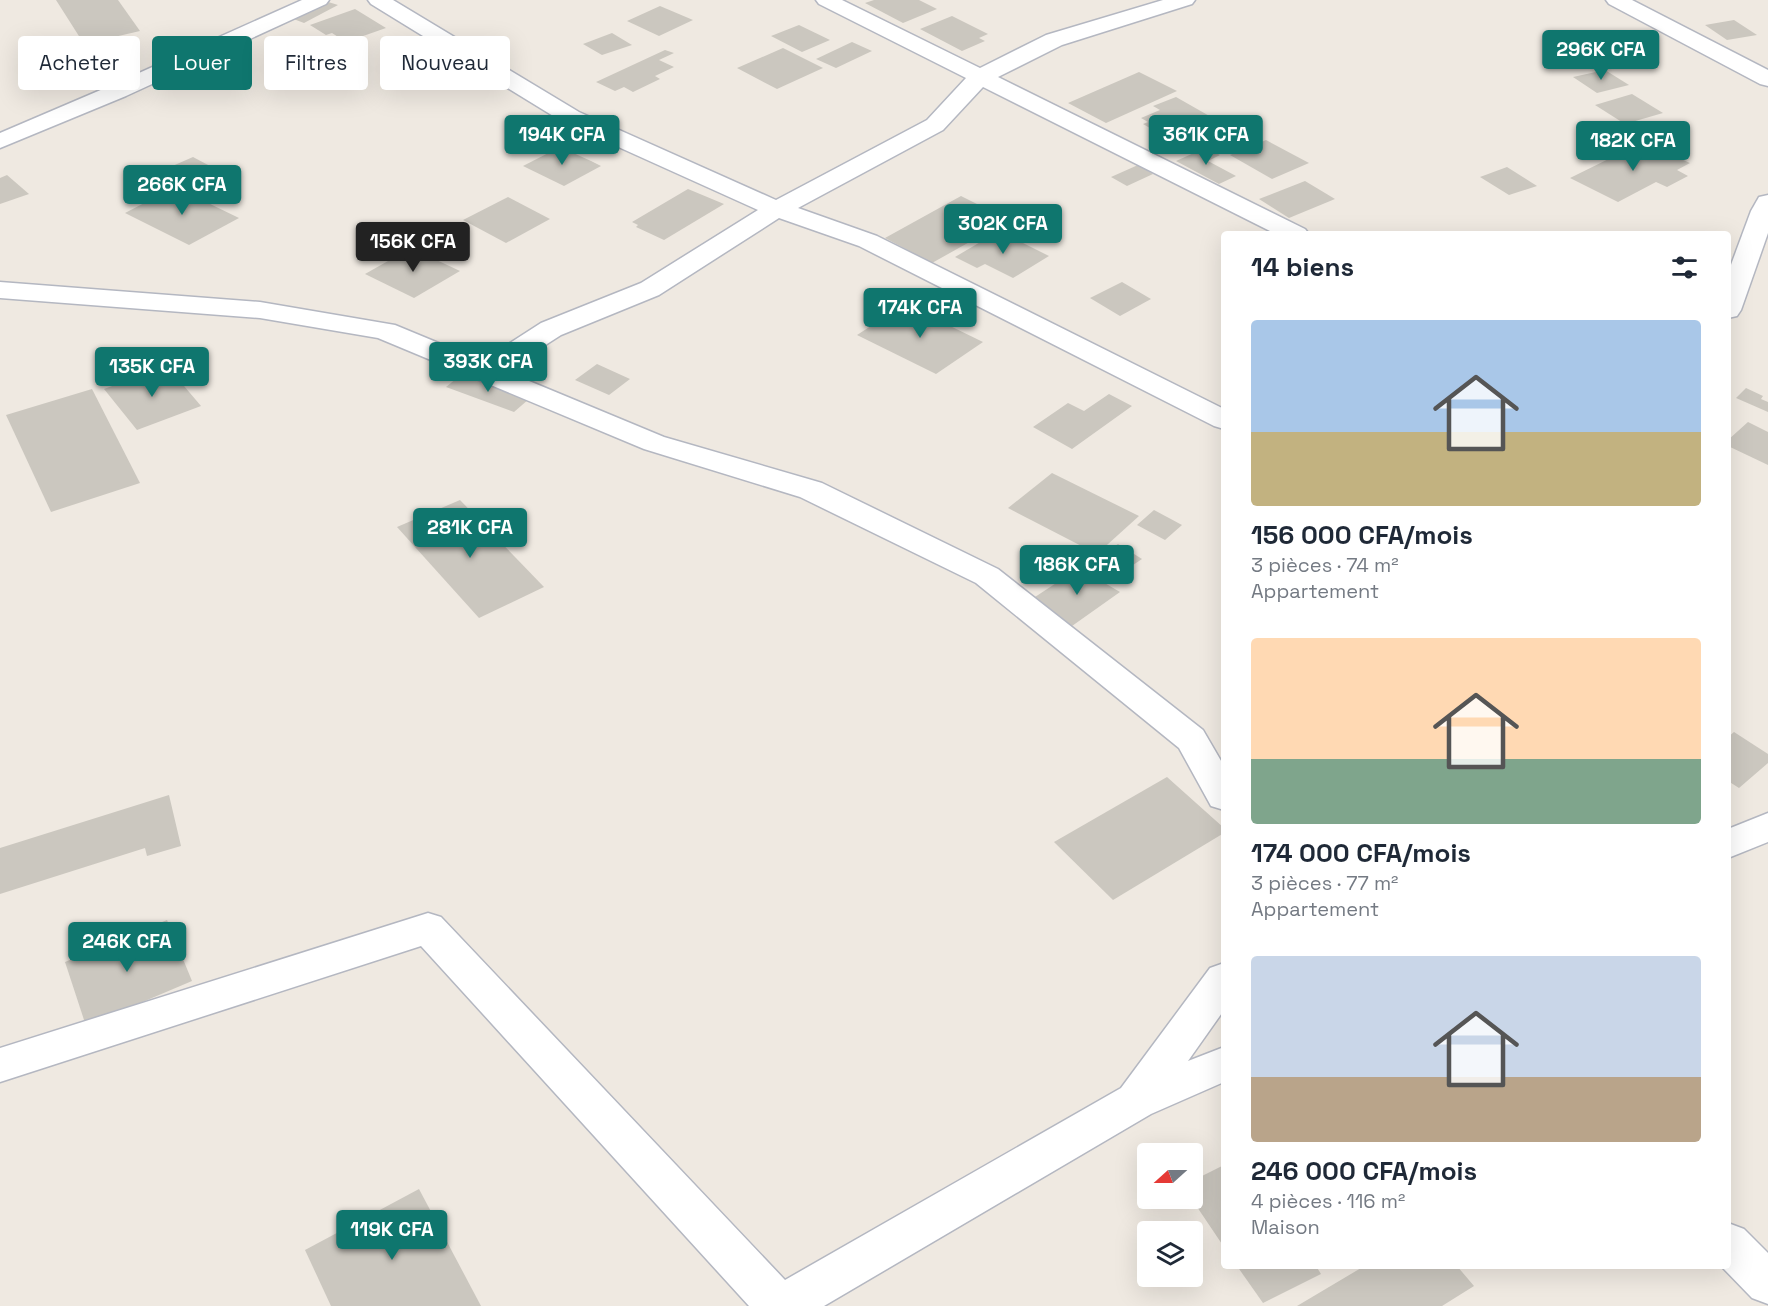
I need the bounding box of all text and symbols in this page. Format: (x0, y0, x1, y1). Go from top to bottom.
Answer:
pin: 296K CFA (1539, 30, 1663, 81)
chip: Acheter (18, 36, 140, 90)
chip: Louer (152, 36, 252, 90)
chip: Filtres (264, 36, 368, 90)
chip: Nouveau (380, 36, 510, 90)
text: 296K CFA (1556, 36, 1646, 62)
pin: 194K CFA (500, 115, 624, 166)
pin: 361K CFA (1144, 115, 1268, 166)
text: 194K CFA (518, 121, 606, 147)
text: 361K CFA (1163, 121, 1249, 147)
pin: 182K CFA (1571, 121, 1695, 172)
text: 182K CFA (1590, 127, 1676, 153)
pin: 266K CFA (120, 165, 244, 216)
text: 266K CFA (137, 171, 227, 197)
pin: 302K CFA (941, 204, 1065, 255)
text: 302K CFA (958, 210, 1048, 236)
pin: 156K CFA (351, 222, 475, 273)
text: 156K CFA (370, 228, 456, 254)
text: 14 biens (1251, 250, 1354, 284)
icon: filters (1668, 251, 1701, 284)
pin: 174K CFA (858, 288, 982, 339)
text: 174K CFA (878, 294, 962, 320)
pin: 393K CFA (426, 342, 550, 393)
pin: 135K CFA (90, 347, 214, 398)
text: 393K CFA (443, 348, 533, 374)
text: 135K CFA (109, 353, 195, 379)
icon: home (1422, 359, 1530, 467)
pin: 281K CFA (408, 508, 532, 559)
text: 281K CFA (427, 514, 513, 540)
text: 156 000 CFA/mois (1251, 518, 1473, 552)
pin: 186K CFA (1015, 545, 1139, 596)
text: 186K CFA (1034, 551, 1120, 577)
text: 3 pièces · 74 m² (1251, 552, 1398, 578)
text: Appartement (1251, 578, 1379, 604)
icon: home (1422, 677, 1530, 785)
text: 174 000 CFA/mois (1251, 836, 1471, 870)
text: 3 pièces · 77 m² (1251, 870, 1398, 896)
text: Appartement (1251, 896, 1379, 922)
pin: 246K CFA (65, 922, 189, 973)
text: 246K CFA (82, 928, 172, 954)
icon: home (1422, 995, 1530, 1103)
north arrow (1137, 1143, 1203, 1209)
map controls (1137, 1143, 1203, 1287)
text: 246 000 CFA/mois (1251, 1154, 1477, 1188)
text: 4 pièces · 116 m² (1251, 1188, 1405, 1214)
pin: 119K CFA (330, 1210, 454, 1261)
text: Maison (1251, 1214, 1320, 1240)
text: 119K CFA (350, 1216, 434, 1242)
button: layers (1137, 1221, 1203, 1287)

